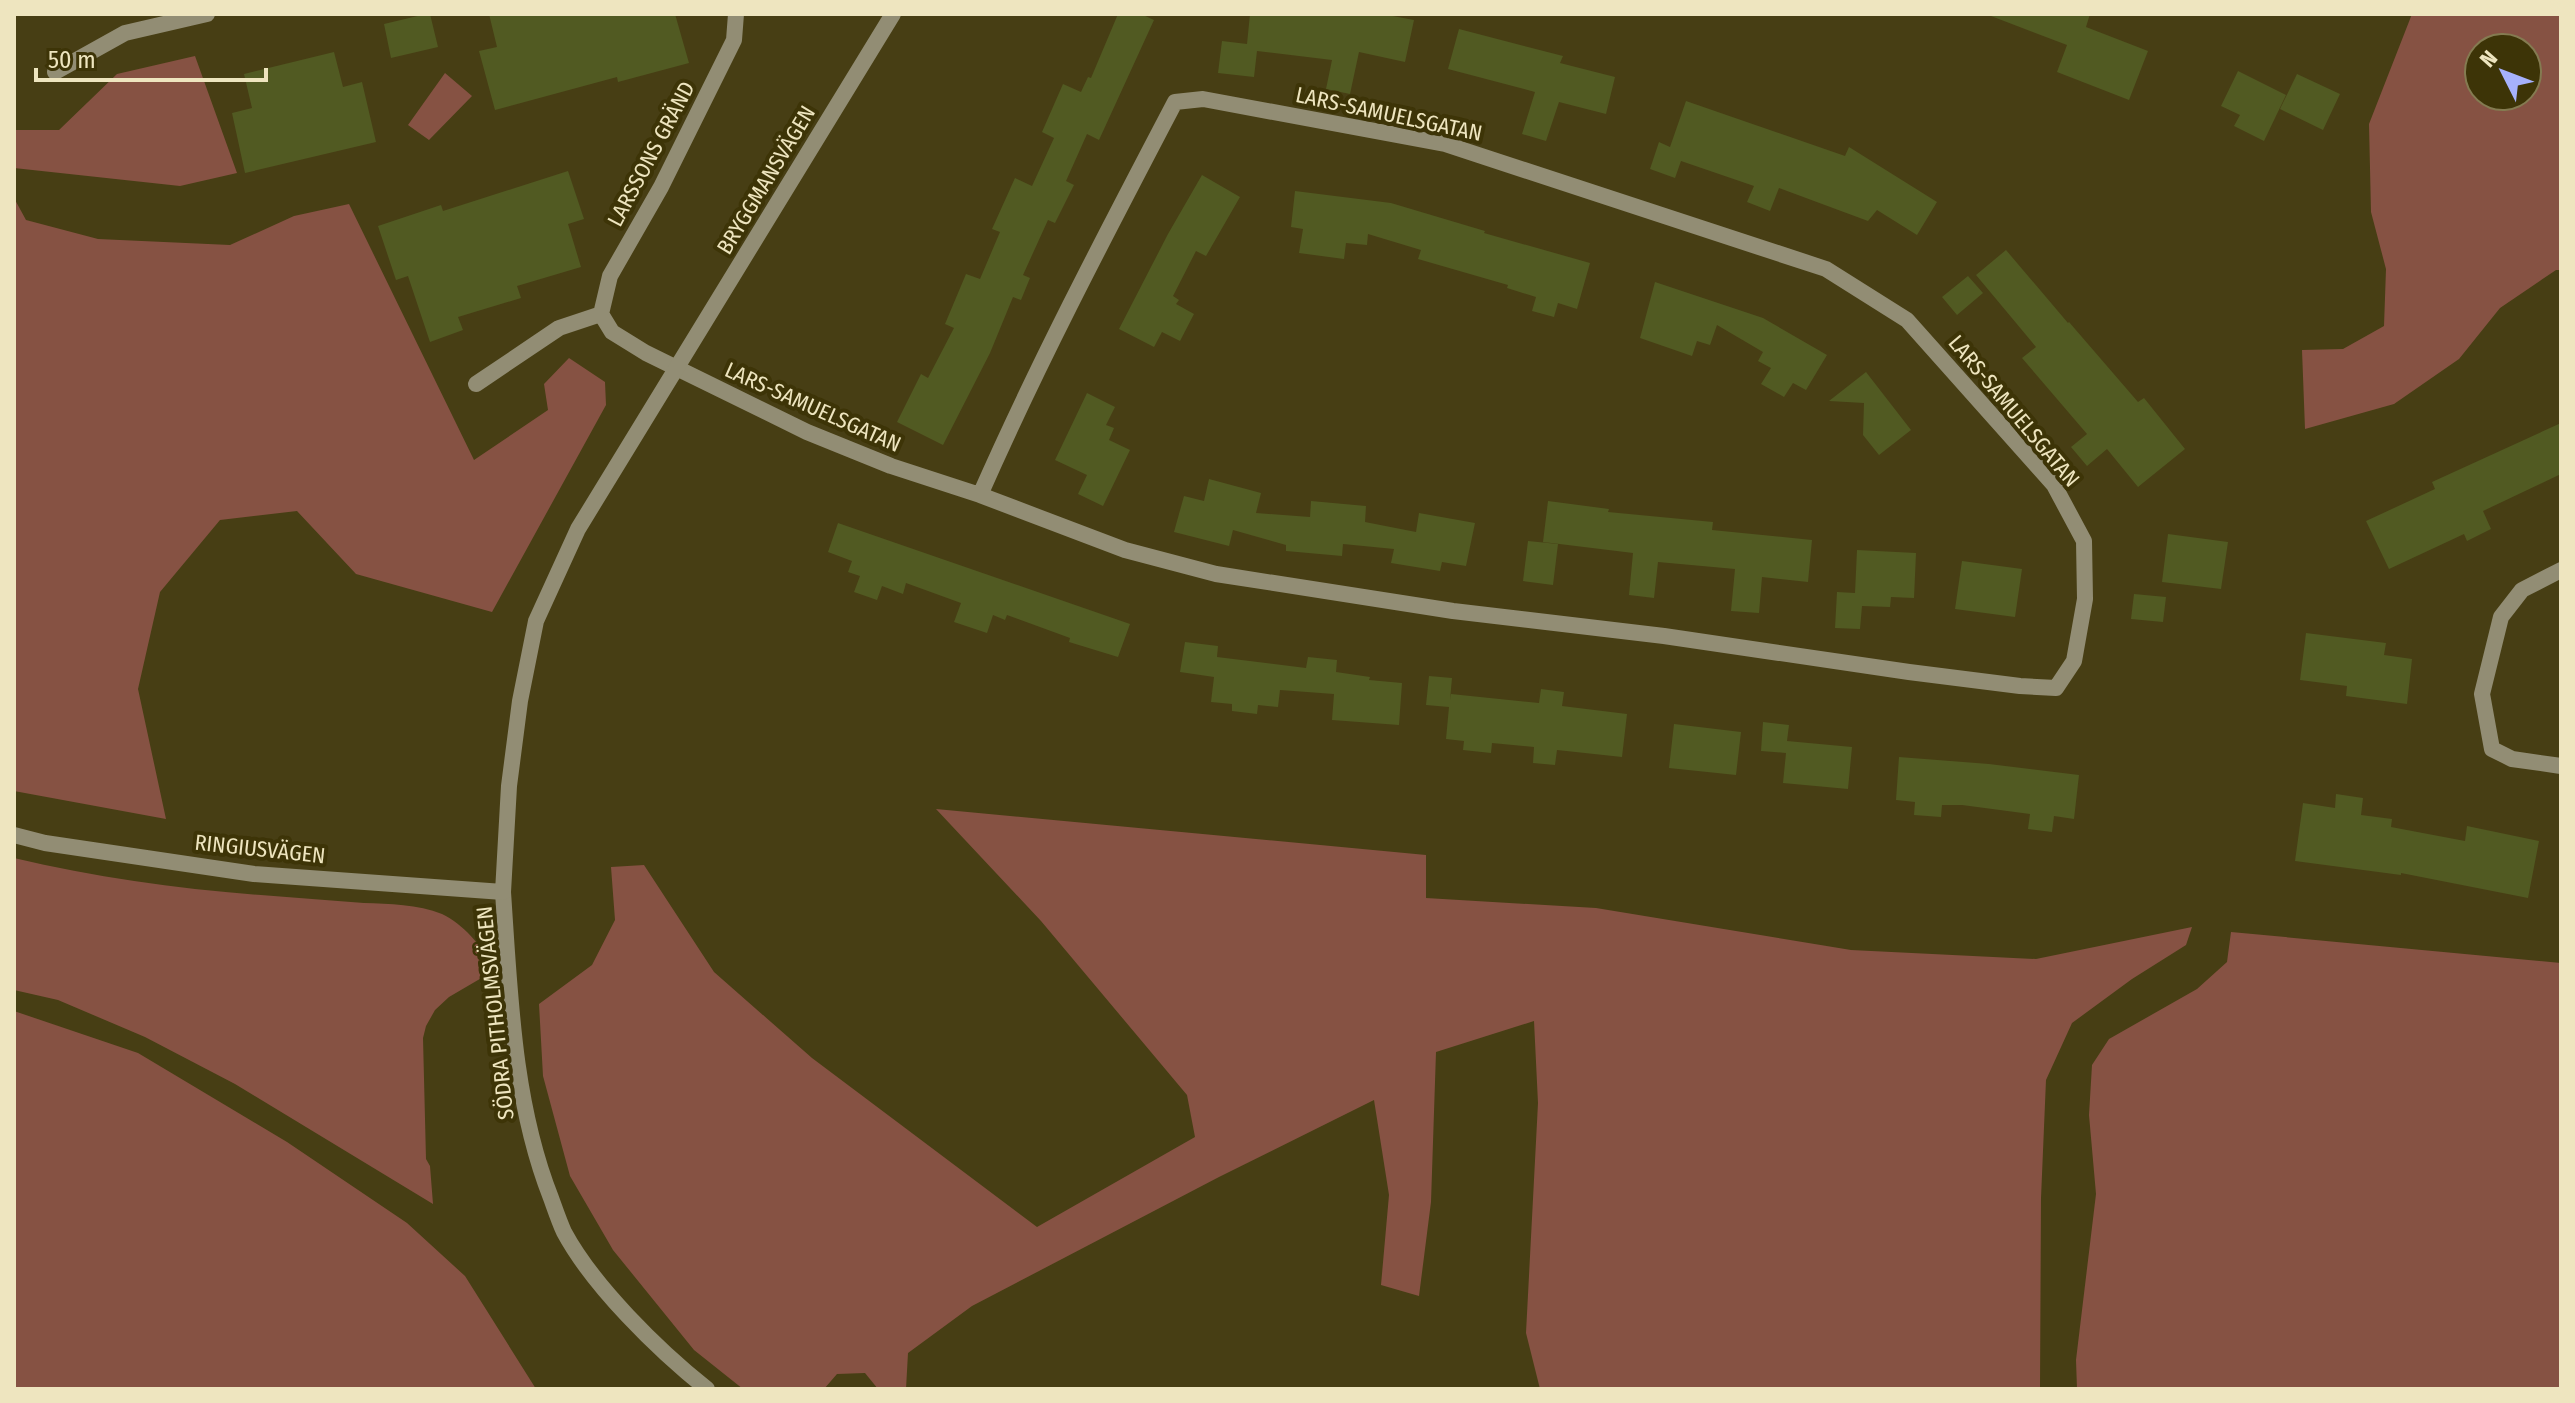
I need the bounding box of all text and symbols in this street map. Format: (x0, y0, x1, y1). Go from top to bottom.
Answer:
scale bar (36, 32, 266, 82)
north arrow (2463, 32, 2543, 112)
text: N (2474, 45, 2503, 73)
text: 50 m (48, 46, 96, 74)
street label: LARSSONS GRÄND (601, 77, 701, 231)
street label: LARS-SAMUELSGATAN (1293, 81, 1485, 147)
street label: BRYGGMANSVÄGEN (711, 101, 821, 259)
street label: LARS-SAMUELSGATAN (1943, 330, 2085, 492)
street label: LARS-SAMUELSGATAN (721, 356, 905, 458)
street label: RINGIUSVÄGEN (193, 829, 327, 869)
street label: SÖDRA PITHOLMSVÄGEN (470, 905, 520, 1121)

